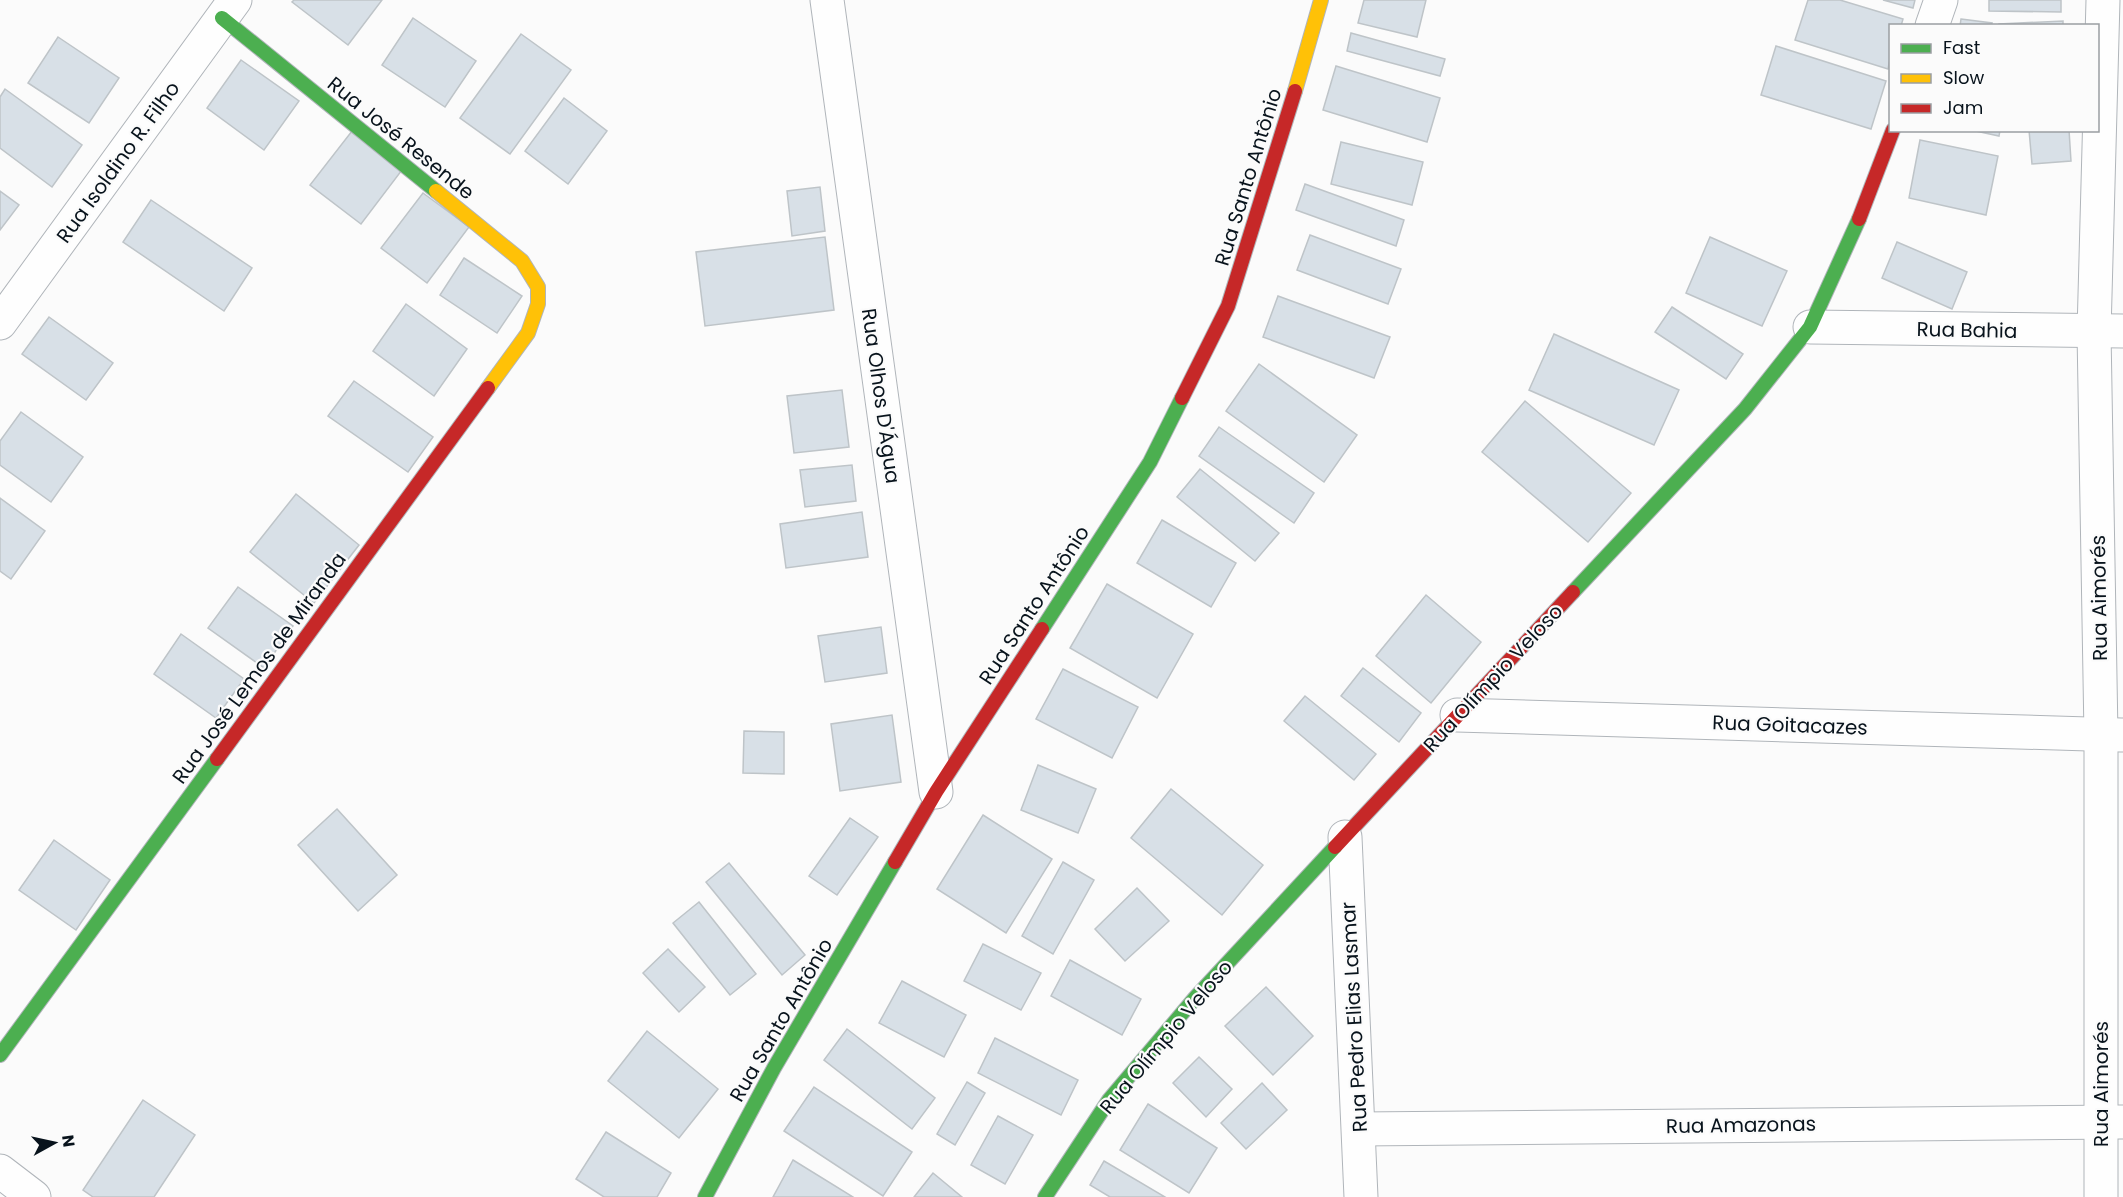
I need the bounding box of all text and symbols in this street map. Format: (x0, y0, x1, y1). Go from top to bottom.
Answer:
legend (1889, 24, 2099, 132)
text: Fast (1943, 35, 1980, 60)
text: Slow (1943, 65, 1985, 90)
street label: Rua José Resende (322, 70, 480, 206)
street label: Rua Isoldino R. Filho (50, 75, 186, 249)
street label: Rua Santo Antônio (1208, 85, 1288, 269)
text: Jam (1943, 95, 1983, 120)
street label: Rua Olhos D'Água (855, 307, 907, 485)
street label: Rua Bahia (1916, 315, 2018, 345)
street label: Rua Santo Antônio (972, 520, 1096, 690)
street label: Rua Aimorés (2084, 535, 2114, 661)
street label: Rua José Lemos de Miranda (165, 547, 353, 789)
street label: Rua Olímpio Veloso (1417, 598, 1569, 758)
street label: Rua Goitacazes (1712, 708, 1868, 742)
street label: Rua Pedro Elias Lasmar (1334, 901, 1374, 1133)
street label: Rua Santo Antônio (723, 933, 839, 1107)
street label: Rua Olímpio Veloso (1093, 954, 1239, 1120)
street label: Rua Aimorés (2087, 1021, 2115, 1147)
street label: Rua Amazonas (1666, 1110, 1816, 1140)
north arrow (24, 1113, 84, 1173)
text: N (56, 1133, 81, 1149)

